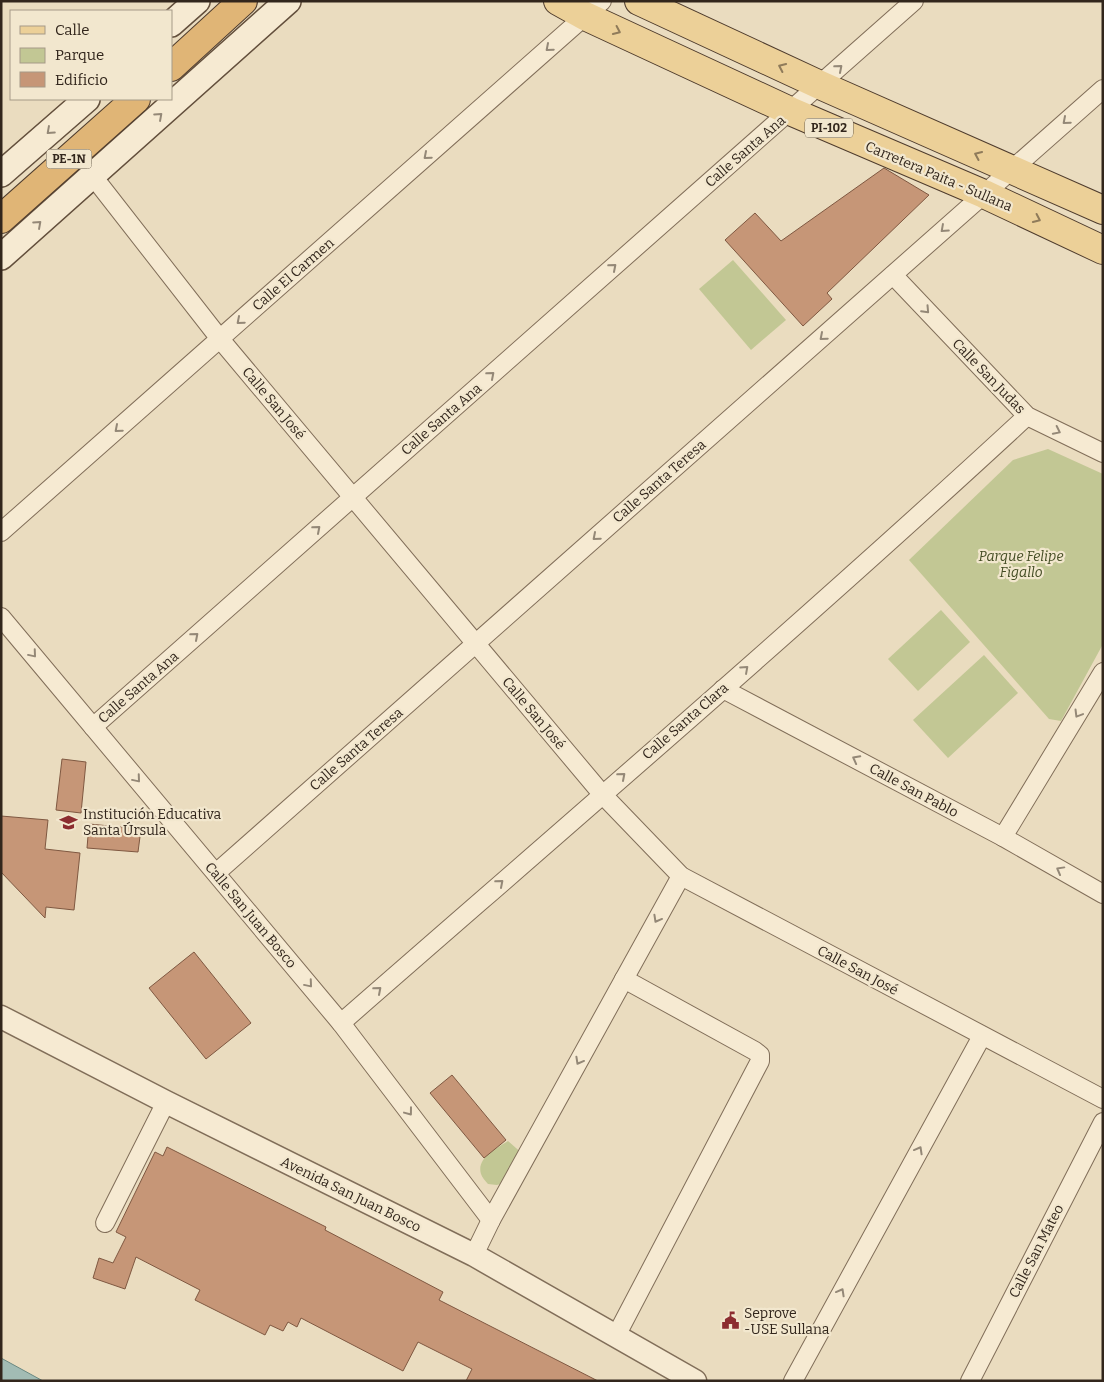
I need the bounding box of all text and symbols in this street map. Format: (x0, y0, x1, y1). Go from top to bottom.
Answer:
legend (10, 10, 172, 100)
text: Calle (55, 21, 89, 39)
one-way arrow (612, 25, 621, 35)
one-way arrow (545, 43, 554, 52)
text: Parque (55, 46, 104, 64)
one-way arrow (778, 63, 787, 74)
one-way arrow (834, 64, 843, 73)
text: Edificio (55, 71, 108, 89)
street label: Calle Santa Ana (702, 112, 789, 191)
one-way arrow (153, 113, 162, 122)
one-way arrow (1063, 115, 1072, 124)
road number: PI-102 (805, 119, 853, 138)
one-way arrow (47, 125, 56, 134)
street label: Carretera Paita - Sullana (863, 138, 1015, 215)
road number: PE-1N (46, 150, 92, 168)
one-way arrow (424, 150, 433, 159)
one-way arrow (974, 150, 983, 161)
one-way arrow (1032, 213, 1041, 223)
one-way arrow (32, 221, 41, 230)
one-way arrow (941, 223, 950, 232)
street label: Calle El Carmen (249, 234, 338, 314)
one-way arrow (608, 264, 617, 273)
one-way arrow (920, 305, 929, 314)
one-way arrow (236, 316, 245, 325)
one-way arrow (819, 331, 828, 340)
street label: Calle San Judas (949, 335, 1029, 417)
street label: Calle San José (238, 364, 309, 443)
one-way arrow (486, 372, 495, 381)
street label: Calle Santa Ana (398, 380, 485, 459)
one-way arrow (114, 423, 123, 432)
one-way arrow (1052, 425, 1061, 435)
street label: Calle Santa Teresa (609, 436, 710, 526)
one-way arrow (312, 526, 321, 535)
one-way arrow (592, 531, 601, 540)
park label: Parque Felipe Figallo (979, 548, 1063, 581)
one-way arrow (190, 633, 199, 642)
street label: Calle Santa Ana (95, 648, 182, 727)
one-way arrow (27, 649, 36, 658)
one-way arrow (739, 666, 748, 675)
street label: Calle San José (498, 674, 569, 753)
street label: Calle Santa Clara (639, 679, 732, 763)
street label: Calle Santa Teresa (306, 704, 407, 794)
one-way arrow (1074, 709, 1084, 718)
one-way arrow (852, 755, 861, 765)
street label: Calle San Pablo (866, 760, 961, 821)
one-way arrow (131, 773, 140, 782)
one-way arrow (617, 773, 626, 782)
place label: Institución Educativa Santa Úrsula (83, 806, 221, 839)
school or university icon: Institución Educativa Santa Úrsula (59, 812, 79, 832)
street label: Calle San Juan Bosco (201, 859, 300, 972)
one-way arrow (1057, 866, 1066, 876)
one-way arrow (494, 881, 503, 889)
one-way arrow (654, 914, 664, 923)
street label: Calle San José (814, 942, 901, 999)
one-way arrow (303, 978, 311, 987)
one-way arrow (372, 987, 381, 996)
one-way arrow (575, 1056, 585, 1065)
one-way arrow (403, 1106, 412, 1116)
one-way arrow (913, 1146, 923, 1155)
street label: Avenida San Juan Bosco (278, 1153, 424, 1236)
street label: Calle San Mateo (1006, 1202, 1067, 1301)
one-way arrow (835, 1288, 845, 1297)
place label: Seprove -USE Sullana (744, 1305, 830, 1338)
public building icon: Seprove -USE Sullana (720, 1311, 740, 1331)

